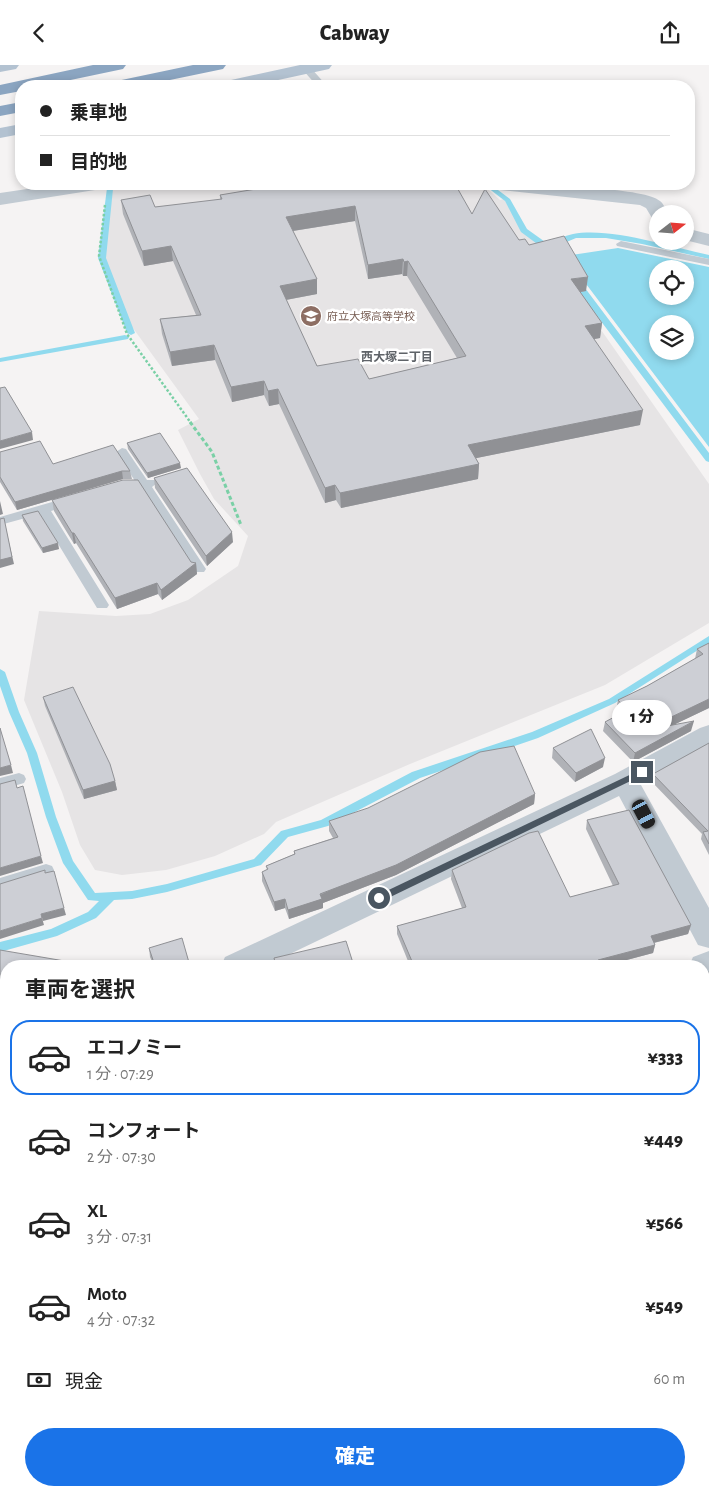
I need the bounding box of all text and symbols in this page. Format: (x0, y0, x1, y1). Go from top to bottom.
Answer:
icon: back (25, 19, 53, 47)
icon: share (656, 19, 684, 47)
text: Cabway (320, 22, 389, 44)
text: 乗車地 (70, 104, 127, 123)
text: 目的地 (70, 153, 127, 172)
north arrow (649, 205, 694, 250)
map controls (649, 205, 694, 360)
button: locate (649, 260, 694, 305)
school or university icon: 府立大塚高等学校 (299, 304, 323, 328)
place label: 府立大塚高等学校 (327, 310, 415, 322)
button: layers (649, 315, 694, 360)
district label: 西大塚二丁目 (361, 351, 433, 363)
callout: 1 分 (612, 699, 672, 735)
text: 1 分 (630, 709, 654, 725)
route end (631, 761, 653, 783)
car (630, 797, 657, 831)
route start (368, 887, 390, 909)
text: 車両を選択 (25, 979, 135, 1001)
icon: car (27, 1035, 72, 1080)
text: エコノミー (87, 1039, 182, 1058)
text: ¥333 (648, 1048, 683, 1067)
text: 1 分 · 07:29 (87, 1066, 154, 1082)
icon: car (27, 1118, 72, 1163)
text: コンフォート (87, 1122, 200, 1141)
text: ¥449 (644, 1131, 683, 1150)
text: 2 分 · 07:30 (87, 1149, 156, 1165)
icon: car (27, 1201, 72, 1246)
text: XL (87, 1202, 107, 1221)
text: ¥566 (646, 1214, 683, 1233)
text: 3 分 · 07:31 (87, 1229, 152, 1245)
icon: car (27, 1284, 72, 1329)
text: Moto (87, 1285, 127, 1304)
text: ¥549 (645, 1297, 683, 1316)
text: 4 分 · 07:32 (87, 1312, 155, 1328)
icon: cash (25, 1366, 53, 1394)
text: 60 m (654, 1371, 685, 1387)
text: 現金 (65, 1373, 103, 1392)
button: 確定 (25, 1428, 685, 1486)

